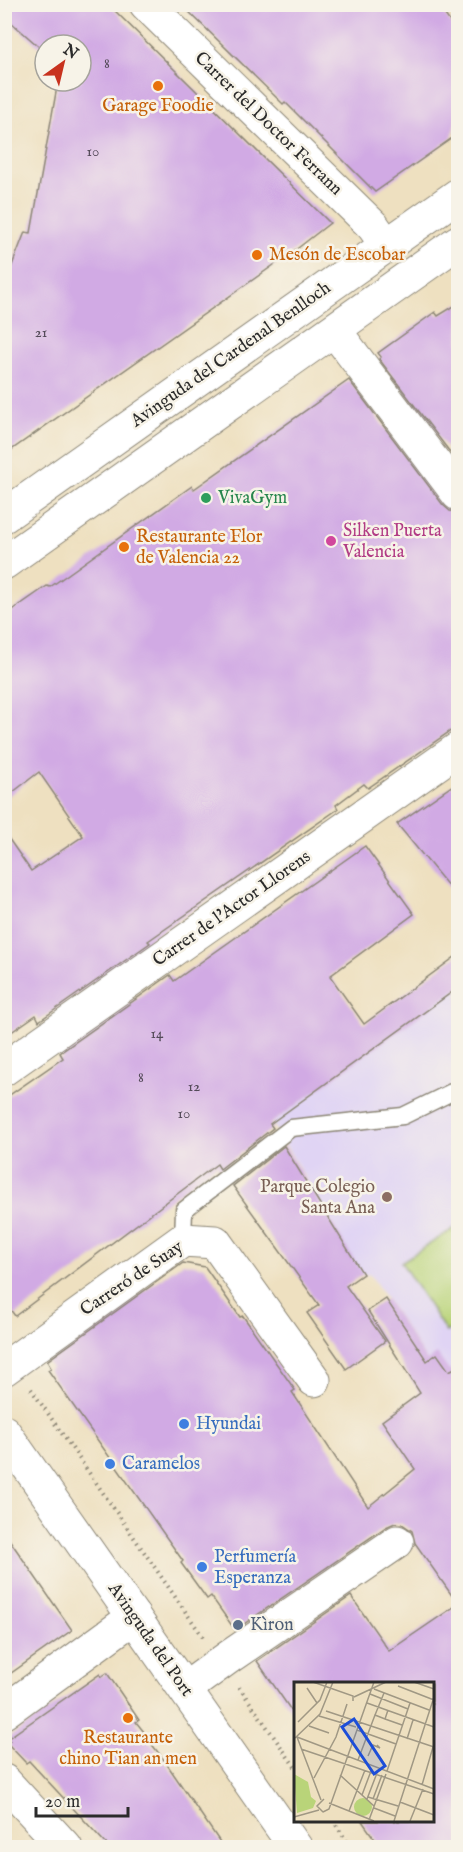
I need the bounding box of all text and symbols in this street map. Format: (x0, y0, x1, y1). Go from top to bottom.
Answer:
north arrow (33, 33, 93, 93)
text: N (58, 40, 82, 64)
street label: Carrer del Doctor Ferrann (189, 47, 347, 201)
house number: 8 (104, 54, 110, 73)
marker: Garage Foodie (151, 79, 165, 93)
place label: Garage Foodie (102, 95, 214, 118)
house number: 10 (87, 142, 99, 161)
place label: Mesón de Escobar (269, 244, 406, 267)
marker: Mesón de Escobar (250, 248, 264, 262)
street label: Avinguda del Cardenal Benlloch (126, 277, 336, 434)
house number: 21 (35, 323, 47, 342)
place label: VivaGym (217, 487, 287, 510)
marker: VivaGym (199, 491, 213, 505)
place label: Silken Puerta Valencia (342, 520, 442, 564)
place label: Restaurante Flor de Valencia 22 (136, 526, 263, 570)
marker: Silken Puerta Valencia (324, 534, 338, 548)
marker: Restaurante Flor de Valencia 22 (117, 540, 131, 554)
street label: Carrer de l'Actor Llorens (148, 846, 316, 972)
house number: 14 (151, 1024, 164, 1043)
house number: 8 (138, 1068, 144, 1087)
house number: 12 (188, 1077, 200, 1096)
house number: 10 (178, 1104, 190, 1123)
place label: Parque Colegio Santa Ana (260, 1176, 375, 1220)
marker: Parque Colegio Santa Ana (380, 1190, 394, 1204)
street label: Carreró de Suay (76, 1236, 188, 1322)
place label: Hyundai (196, 1413, 261, 1436)
marker: Hyundai (177, 1417, 191, 1431)
place label: Caramelos (122, 1453, 200, 1476)
marker: Caramelos (103, 1457, 117, 1471)
place label: Perfumería Esperanza (214, 1546, 296, 1590)
marker: Perfumería Esperanza (195, 1560, 209, 1574)
street label: Avinguda del Port (102, 1578, 198, 1701)
place label: Kìron (250, 1614, 294, 1637)
marker: Kìron (231, 1618, 245, 1632)
inset map (294, 1682, 433, 1822)
marker: Restaurante chino Tian an men (121, 1711, 135, 1725)
place label: Restaurante chino Tian an men (59, 1727, 197, 1771)
scale bar (36, 1780, 128, 1818)
text: 20 m (45, 1791, 80, 1814)

